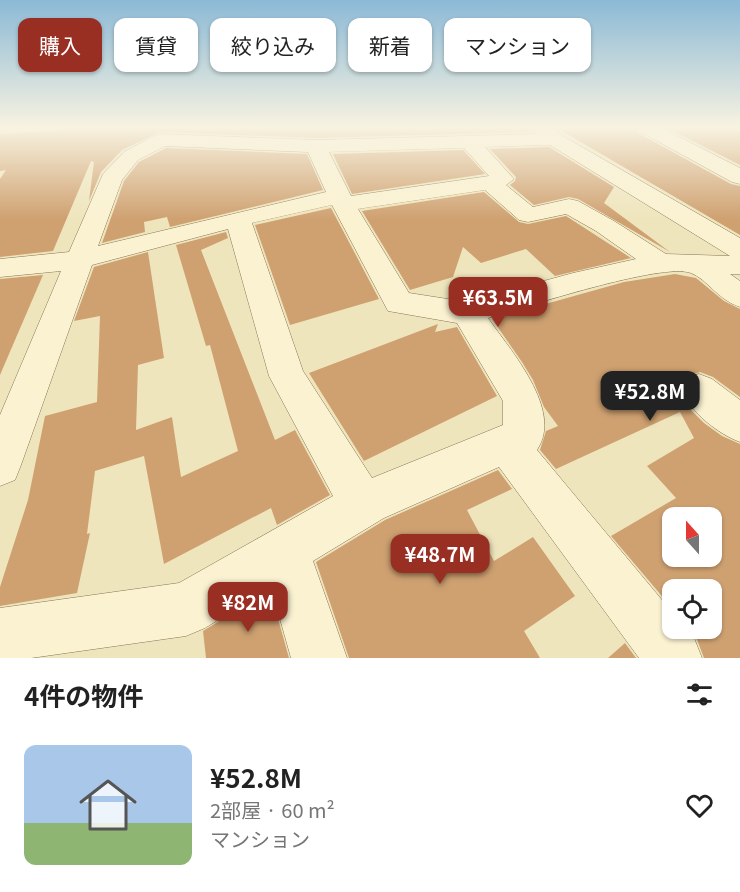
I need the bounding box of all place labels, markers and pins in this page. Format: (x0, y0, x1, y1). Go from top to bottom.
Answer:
pin: ¥63.5M (449, 277, 547, 328)
pin: ¥52.8M (601, 371, 699, 422)
pin: ¥48.7M (391, 534, 489, 585)
pin: ¥82M (212, 582, 284, 633)

